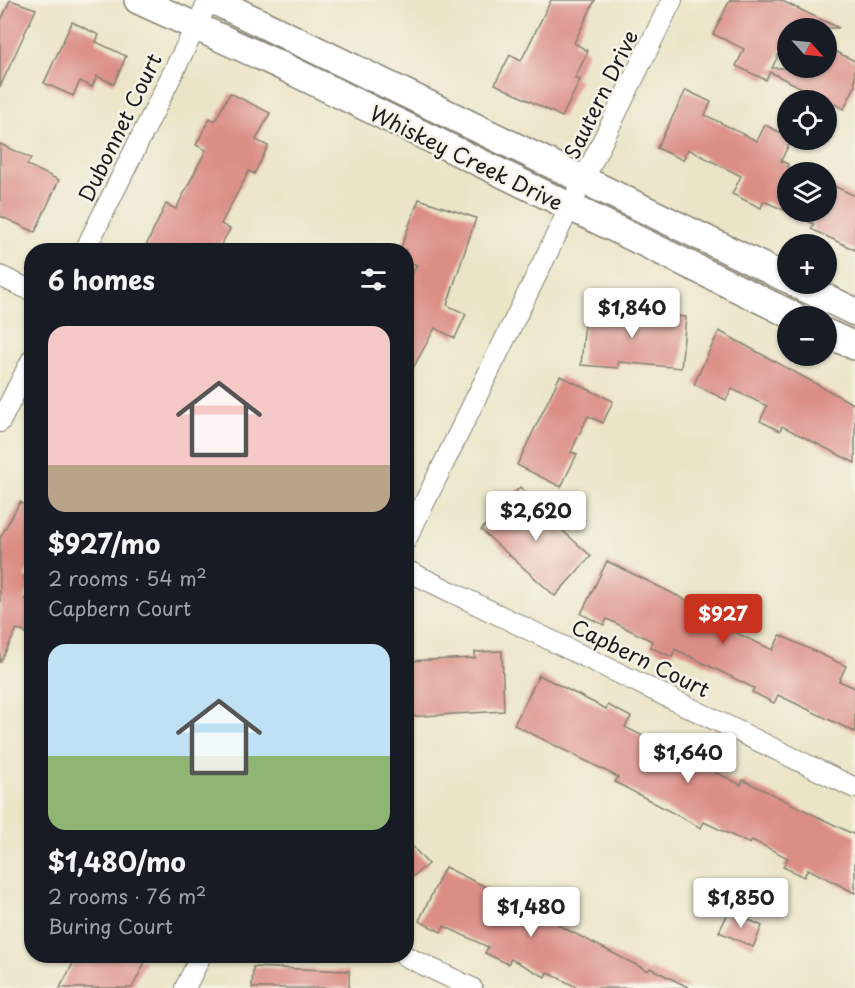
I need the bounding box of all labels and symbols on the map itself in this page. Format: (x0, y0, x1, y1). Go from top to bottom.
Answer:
north arrow (777, 18, 837, 78)
street label: Sautern Drive (555, 24, 645, 164)
street label: Dubonnet Court (69, 47, 169, 207)
street label: Whiskey Creek Drive (365, 96, 569, 218)
pin: $1,840 (583, 288, 681, 339)
pin: $2,620 (487, 491, 585, 542)
pin: $927 (687, 594, 759, 645)
street label: Capbern Court (566, 610, 716, 704)
pin: $1,640 (639, 733, 737, 784)
pin: $1,850 (692, 878, 790, 929)
pin: $1,480 (482, 887, 580, 938)

